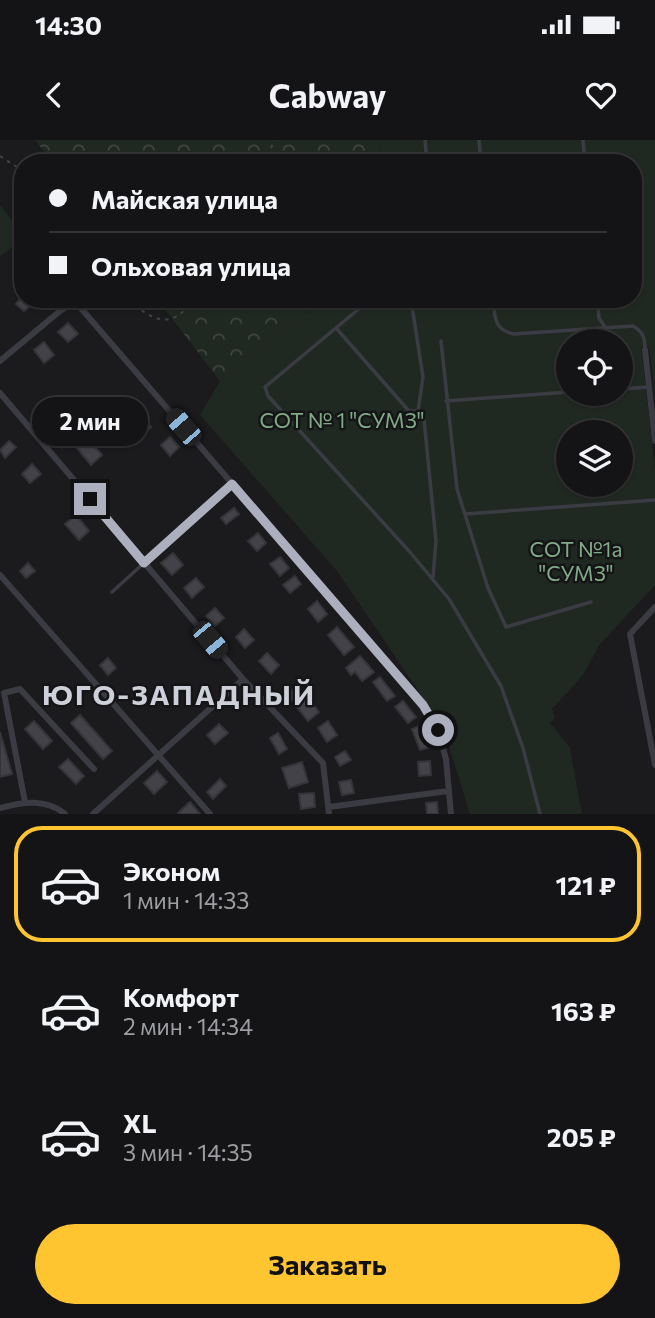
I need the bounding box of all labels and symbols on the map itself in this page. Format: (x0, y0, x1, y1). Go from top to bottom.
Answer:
callout: 2 мин (32, 398, 148, 446)
car (162, 404, 205, 450)
park label: СОТ № 1 "СУМЗ" (259, 407, 425, 432)
route end (74, 483, 106, 515)
park label: СОТ №1а "СУМЗ" (530, 536, 622, 585)
car (189, 617, 232, 663)
district label: ЮГО-ЗАПАДНЫЙ (42, 677, 316, 711)
route start (422, 714, 454, 746)

